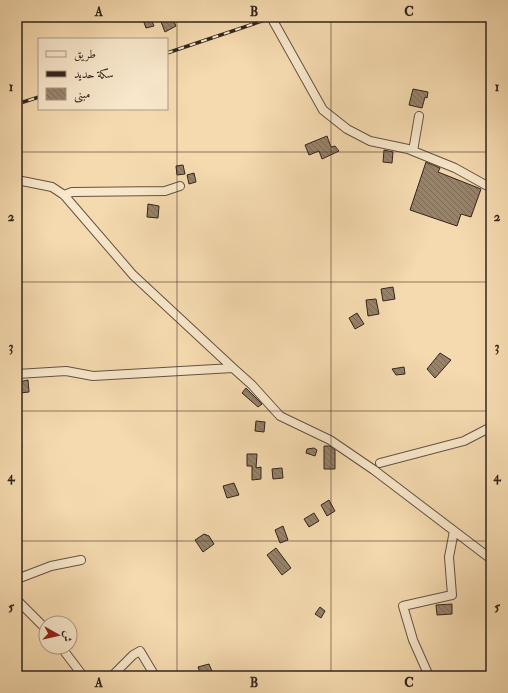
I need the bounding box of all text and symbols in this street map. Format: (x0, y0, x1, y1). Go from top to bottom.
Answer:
text: A (94, 4, 104, 20)
text: B (250, 4, 258, 20)
text: C (404, 4, 414, 20)
legend (38, 38, 168, 110)
text: طريق (74, 47, 96, 62)
text: سكة حديد (74, 67, 114, 82)
text: 1 (9, 79, 14, 95)
text: 1 (495, 79, 500, 95)
text: مبنى (74, 87, 90, 103)
text: 2 (8, 209, 15, 225)
text: 2 (494, 209, 501, 225)
text: 3 (9, 339, 14, 355)
text: 3 (495, 339, 500, 355)
text: 4 (6, 469, 15, 485)
text: 4 (492, 469, 501, 485)
text: 5 (8, 599, 14, 615)
text: 5 (494, 599, 500, 615)
north arrow (38, 615, 78, 655)
text: ش (60, 630, 75, 643)
text: A (94, 675, 104, 691)
text: B (250, 675, 258, 691)
text: C (404, 675, 414, 691)

